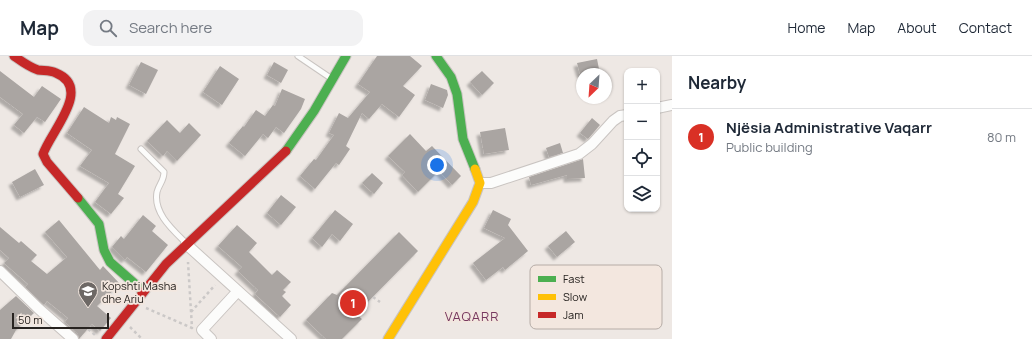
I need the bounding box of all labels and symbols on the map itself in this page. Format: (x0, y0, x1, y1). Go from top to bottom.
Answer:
north arrow (576, 68, 612, 104)
your location (427, 155, 447, 175)
legend (530, 265, 662, 329)
text: Fast (563, 271, 585, 286)
place label: Kopshti Masha dhe Ariu (102, 278, 176, 306)
school or university icon: Kopshti Masha dhe Ariu (77, 280, 99, 308)
pin: 1 (340, 288, 366, 318)
text: Slow (563, 289, 588, 304)
district label: VAQARR (445, 307, 499, 325)
text: Jam (563, 307, 584, 322)
scale bar (12, 311, 109, 330)

